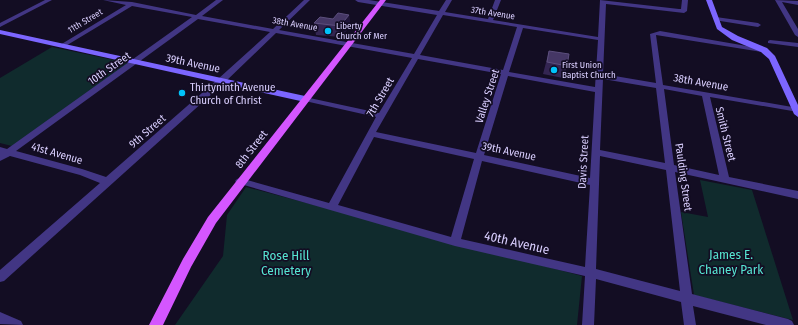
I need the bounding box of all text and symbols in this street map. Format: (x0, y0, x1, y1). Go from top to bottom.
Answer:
street label: 37th Avenue (470, 5, 516, 22)
street label: 11th Street (66, 7, 104, 35)
street label: 38th Avenue (272, 15, 319, 33)
place label: Liberty Church of Mer (336, 21, 388, 41)
marker: Liberty Church of Mer (323, 26, 333, 36)
street label: 10th Street (85, 49, 133, 88)
street label: 39th Avenue (165, 51, 221, 76)
place label: First Union Baptist Church (562, 60, 616, 80)
marker: First Union Baptist Church (549, 65, 559, 75)
street label: Valley Street (473, 67, 502, 125)
street label: 38th Avenue (672, 71, 729, 94)
street label: 7th Street (364, 75, 397, 119)
place label: Thirtyninth Avenue Church of Christ (190, 81, 275, 107)
marker: Thirtyninth Avenue Church of Christ (177, 88, 187, 98)
street label: Smith Street (712, 106, 739, 163)
street label: 9th Street (126, 112, 169, 151)
street label: 8th Street (233, 127, 270, 171)
street label: Davis Street (576, 135, 591, 189)
street label: 39th Avenue (481, 139, 537, 164)
street label: 41st Avenue (30, 140, 84, 167)
street label: Paulding Street (672, 142, 695, 212)
street label: 40th Avenue (483, 228, 551, 257)
park label: James E. Chaney Park (699, 247, 764, 277)
park label: Rose Hill Cemetery (261, 248, 311, 278)

